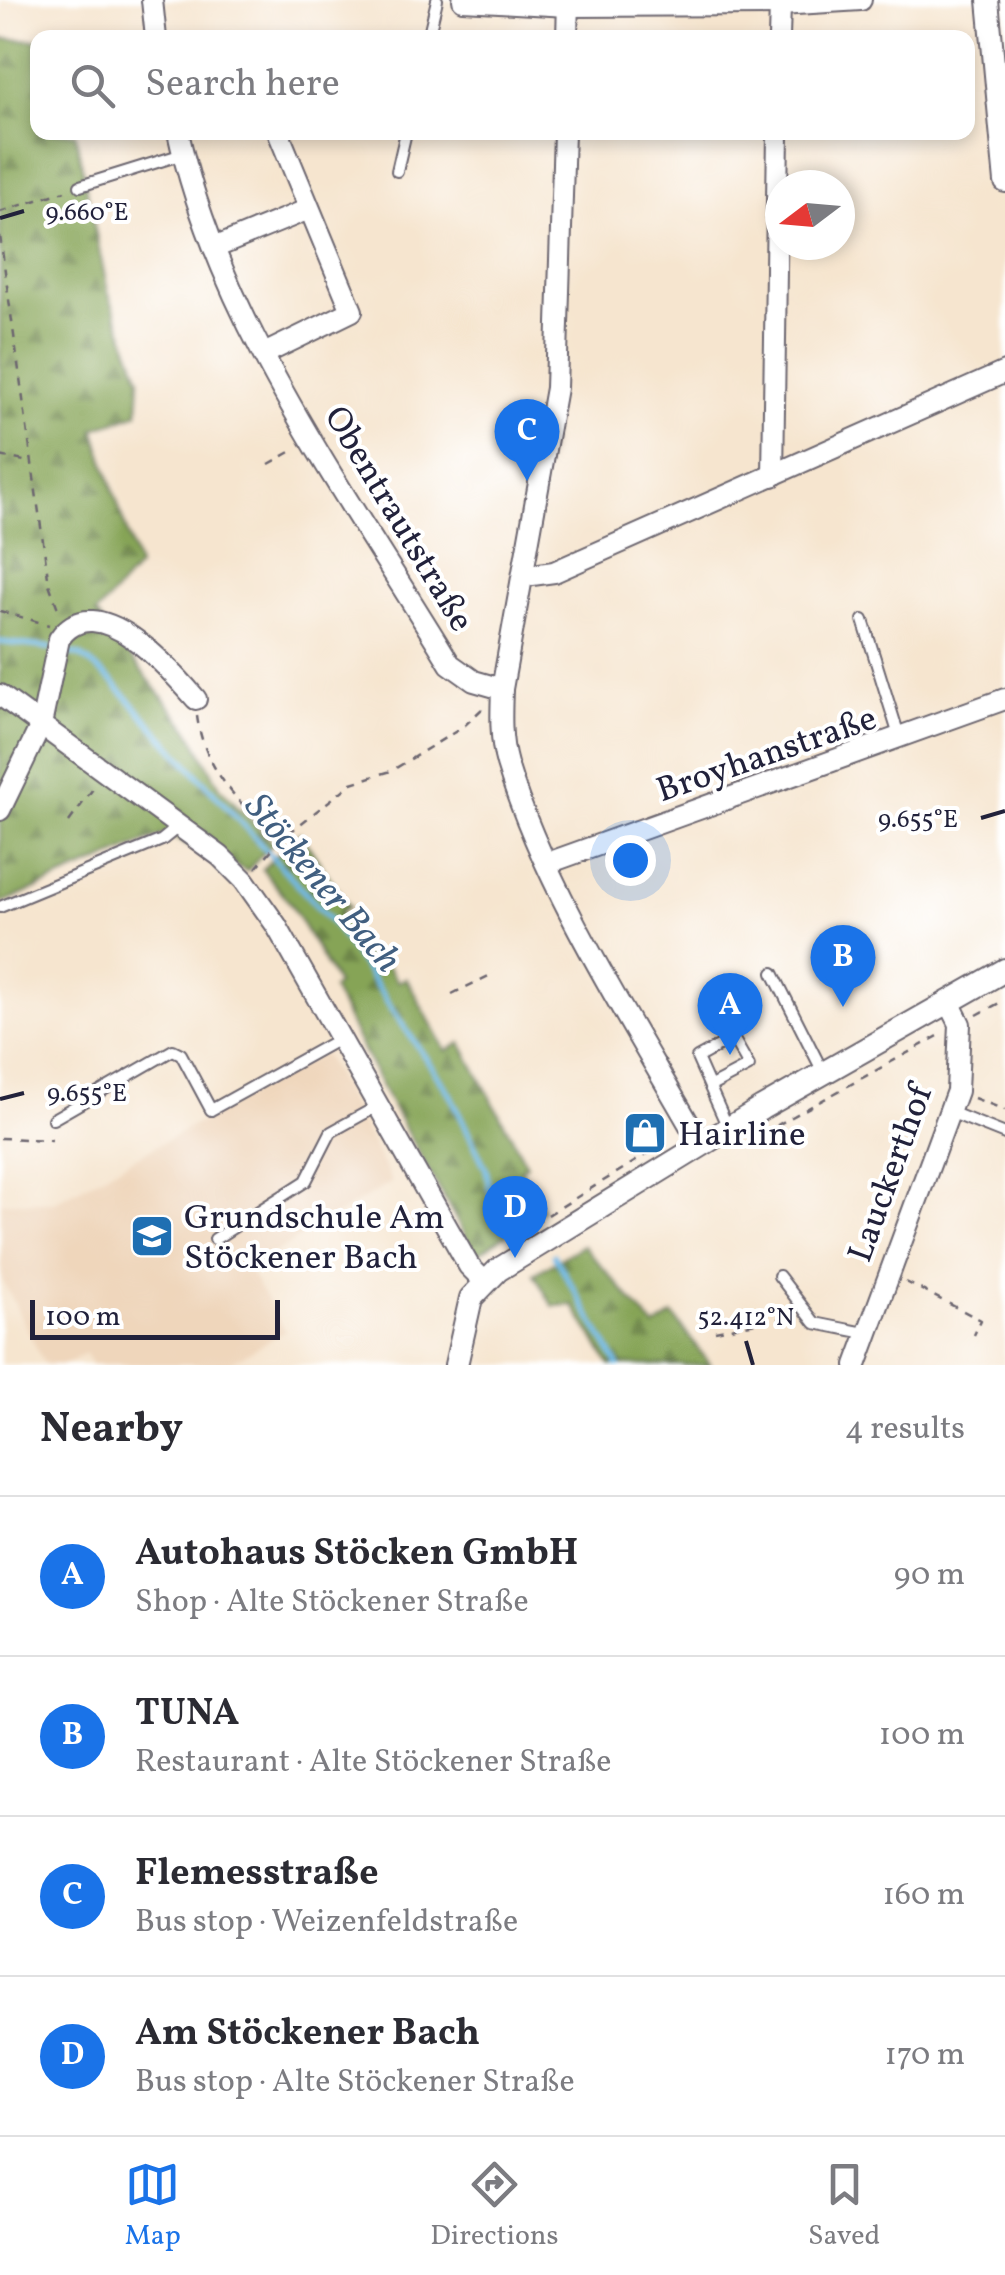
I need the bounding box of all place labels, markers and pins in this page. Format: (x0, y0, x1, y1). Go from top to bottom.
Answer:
pin: C (494, 398, 560, 481)
pin: B (810, 924, 876, 1007)
pin: A (698, 972, 762, 1055)
shop icon: Hairline (622, 1110, 668, 1156)
place label: Hairline (678, 1112, 805, 1160)
pin: D (482, 1176, 548, 1258)
place label: Grundschule Am Stöckener Bach (184, 1195, 445, 1283)
school or university icon: Grundschule Am Stöckener Bach (129, 1213, 175, 1259)

